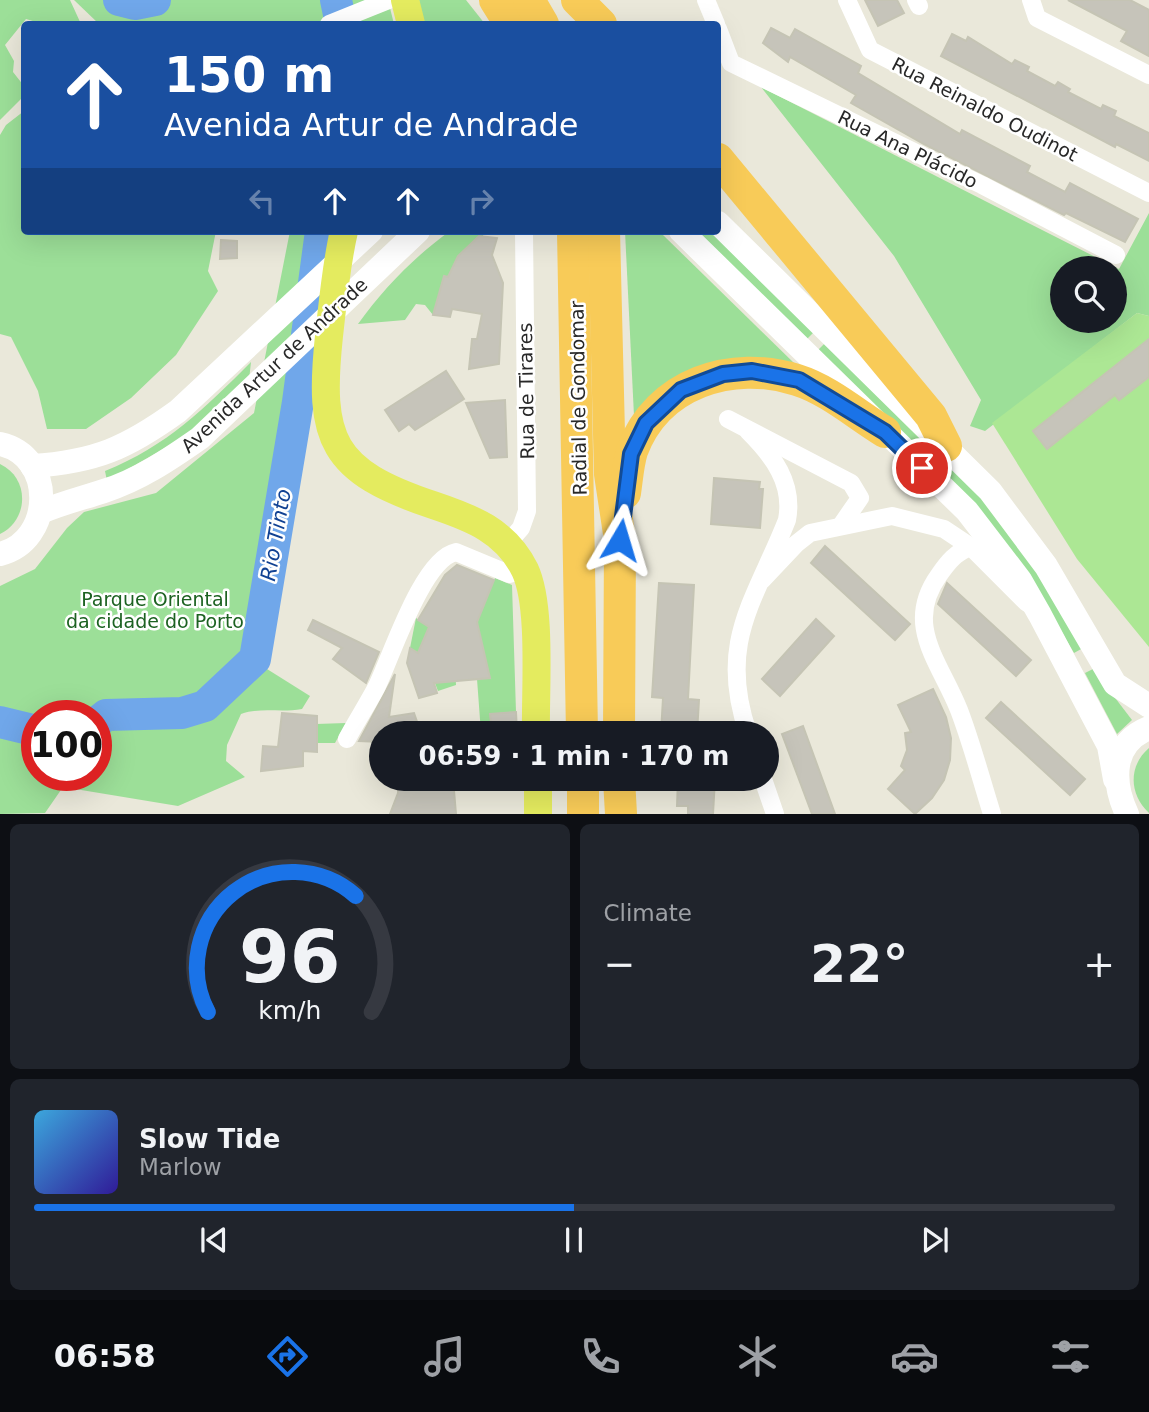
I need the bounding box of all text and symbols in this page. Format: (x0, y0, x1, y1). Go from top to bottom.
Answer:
text: 150 m (164, 47, 334, 104)
icon: ahead (49, 49, 140, 140)
street label: Rua Reinaldo Oudinot (888, 53, 1082, 165)
text: Avenida Artur de Andrade (164, 106, 579, 144)
street label: Rua Ana Plácido (835, 106, 981, 192)
icon: left (243, 182, 281, 220)
icon: ahead (316, 182, 354, 220)
icon: ahead (389, 182, 427, 220)
icon: right (462, 182, 500, 220)
map controls (1050, 256, 1127, 333)
button: search (1050, 256, 1127, 333)
street label: Avenida Artur de Andrade (176, 273, 372, 457)
street label: Radial de Gondomar (565, 300, 591, 495)
street label: Rua de Tirares (514, 323, 538, 459)
pin (892, 438, 952, 498)
icon: arrive (903, 449, 941, 487)
water label: Rio Tinto (256, 487, 296, 583)
position arrow (583, 503, 657, 577)
park label: Parque Oriental da cidade do Porto (66, 588, 244, 632)
speed limit sign: 100 (21, 700, 112, 791)
text: 06:59 · 1 min · 170 m (419, 741, 729, 771)
text: Climate (604, 900, 692, 926)
text: 96 (239, 915, 340, 1000)
text: 22° (810, 934, 908, 994)
text: − (604, 942, 635, 986)
text: + (1083, 942, 1115, 986)
text: km/h (258, 996, 321, 1025)
text: Slow Tide (139, 1124, 280, 1154)
text: Marlow (139, 1154, 222, 1180)
icon: previous (195, 1221, 233, 1259)
icon: pause (555, 1221, 593, 1259)
icon: next (916, 1221, 954, 1259)
icon: directions (263, 1332, 312, 1381)
icon: music (420, 1332, 469, 1381)
icon: phone (576, 1332, 625, 1381)
icon: climate (733, 1332, 782, 1381)
icon: car (890, 1332, 939, 1381)
icon: filters (1046, 1332, 1095, 1381)
text: 06:58 (54, 1337, 156, 1375)

